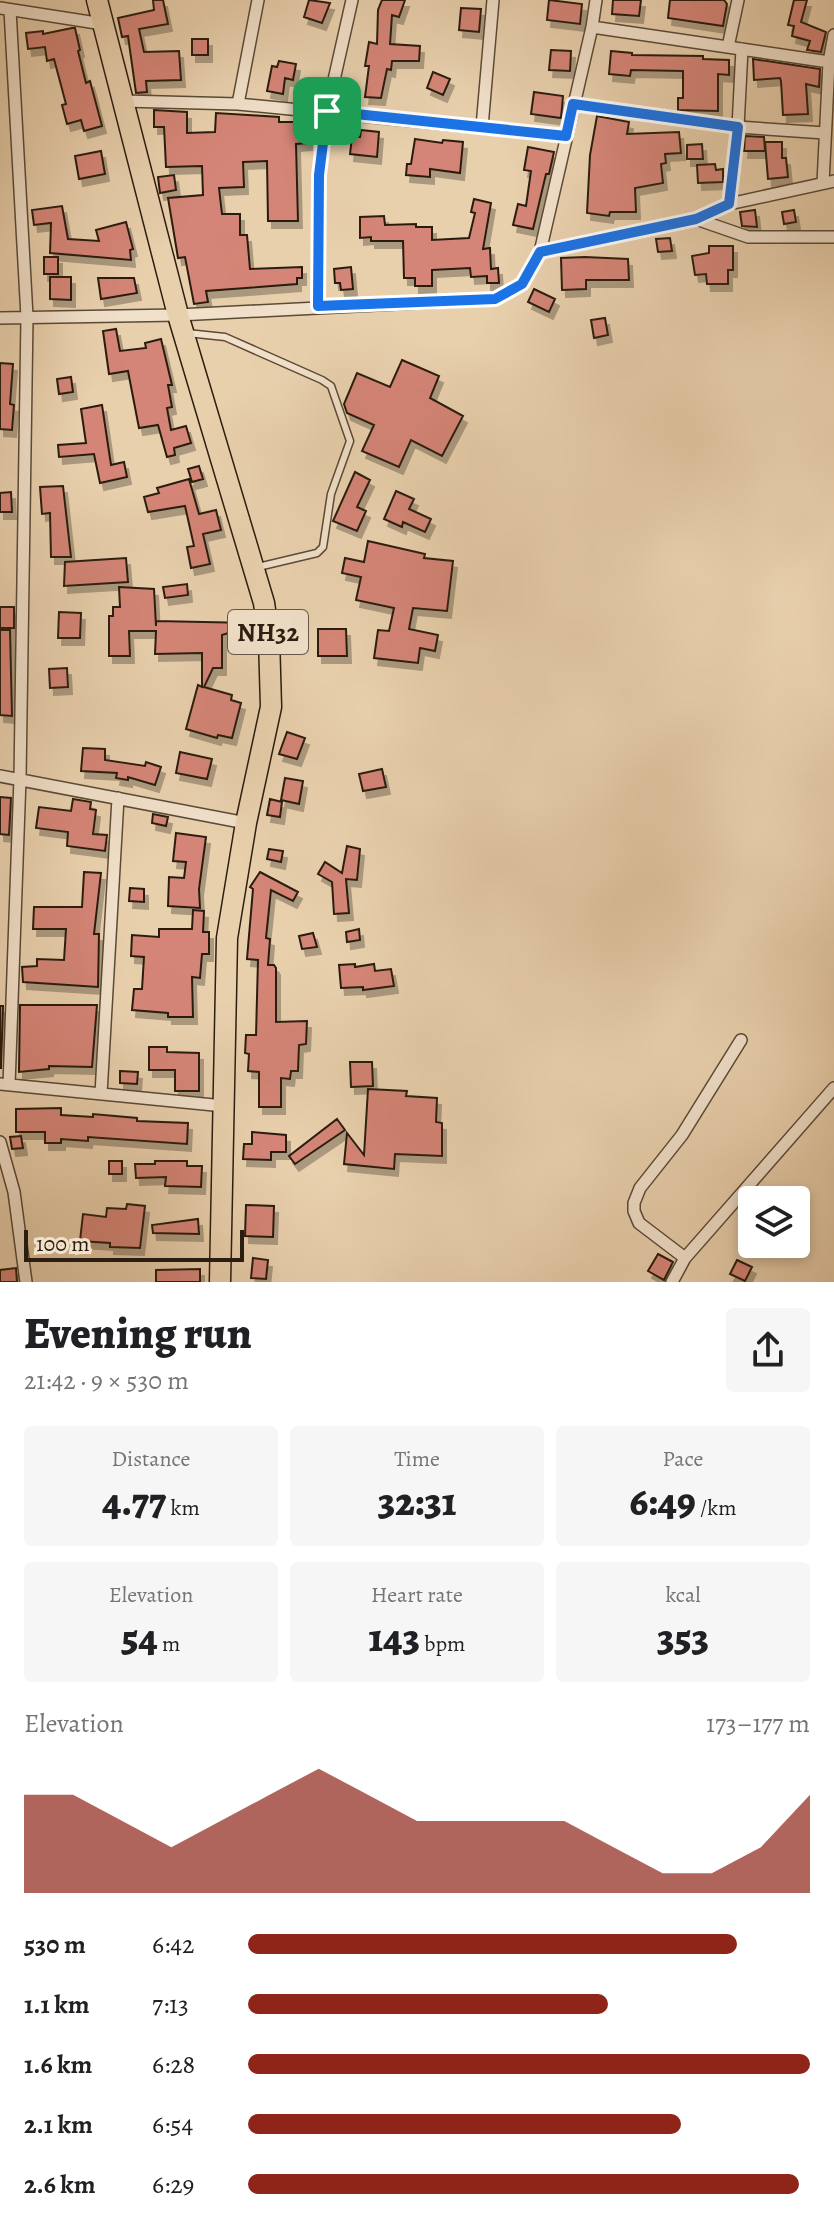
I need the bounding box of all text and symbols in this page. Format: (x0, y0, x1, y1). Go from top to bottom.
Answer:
pin (293, 77, 361, 145)
icon: arrive (305, 89, 349, 133)
road number: NH32 (228, 610, 308, 654)
map controls (738, 1186, 810, 1258)
button: layers (738, 1186, 810, 1258)
scale bar (24, 1226, 244, 1262)
text: 100 m (36, 1229, 90, 1259)
text: Evening run (24, 1303, 252, 1363)
button: share (726, 1308, 810, 1392)
text: 21:42 · 9 × 530 m (24, 1363, 189, 1398)
text: Distance (112, 1444, 190, 1474)
text: Time (394, 1444, 440, 1474)
text: Pace (663, 1444, 703, 1474)
text: 4.77 (102, 1474, 166, 1529)
text: 32:31 (378, 1474, 456, 1529)
text: 6:49 (629, 1474, 696, 1529)
text: km (166, 1493, 200, 1523)
text: /km (696, 1493, 737, 1523)
text: Elevation (109, 1580, 193, 1610)
text: Heart rate (371, 1580, 463, 1610)
text: kcal (665, 1580, 701, 1610)
text: 54 (122, 1610, 158, 1665)
text: 143 (369, 1610, 420, 1665)
text: 353 (657, 1610, 709, 1665)
text: m (158, 1629, 180, 1659)
text: bpm (420, 1629, 465, 1659)
text: Elevation (24, 1706, 124, 1741)
text: 173–177 m (706, 1706, 810, 1741)
text: 530 m (24, 1927, 86, 1962)
text: 6:42 (152, 1927, 194, 1962)
text: 1.1 km (24, 1987, 90, 2022)
text: 7:13 (152, 1987, 189, 2022)
text: 1.6 km (24, 2047, 92, 2082)
text: 6:28 (152, 2047, 195, 2082)
text: 2.1 km (24, 2107, 93, 2142)
text: 6:54 (152, 2107, 193, 2142)
text: 2.6 km (24, 2167, 96, 2202)
text: 6:29 (152, 2167, 194, 2202)

